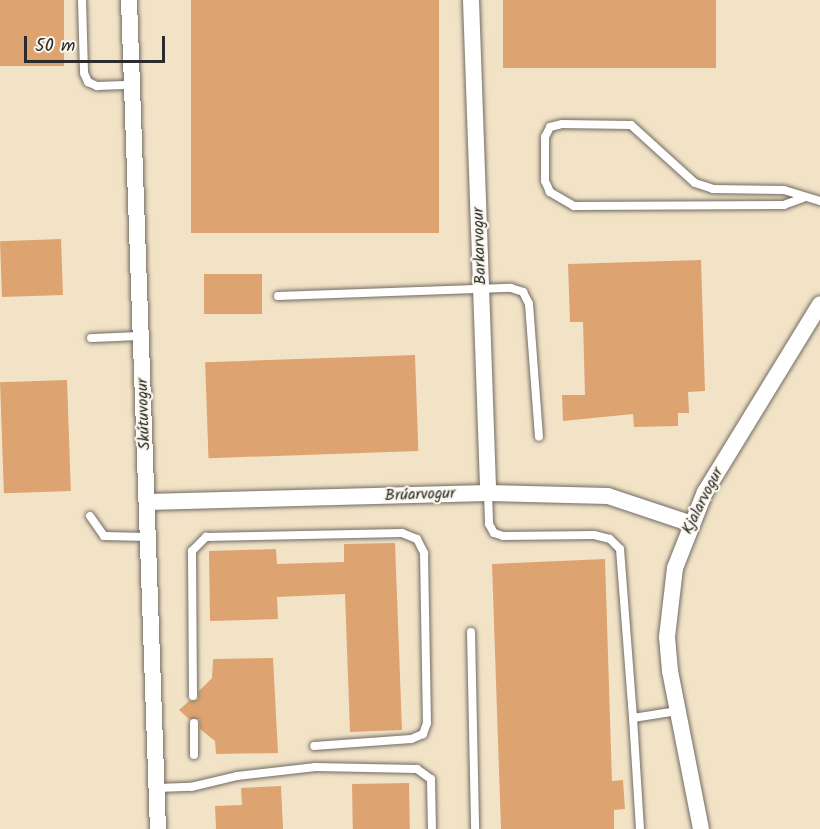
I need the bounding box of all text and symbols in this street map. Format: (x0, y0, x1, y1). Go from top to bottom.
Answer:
scale bar (27, 24, 168, 62)
text: 50 m (35, 32, 75, 61)
street label: Barkarvogur (469, 207, 491, 285)
street label: Skútuvogur (133, 378, 155, 450)
street label: Kjalarvogur (678, 464, 728, 538)
street label: Brúarvogur (384, 484, 456, 506)

